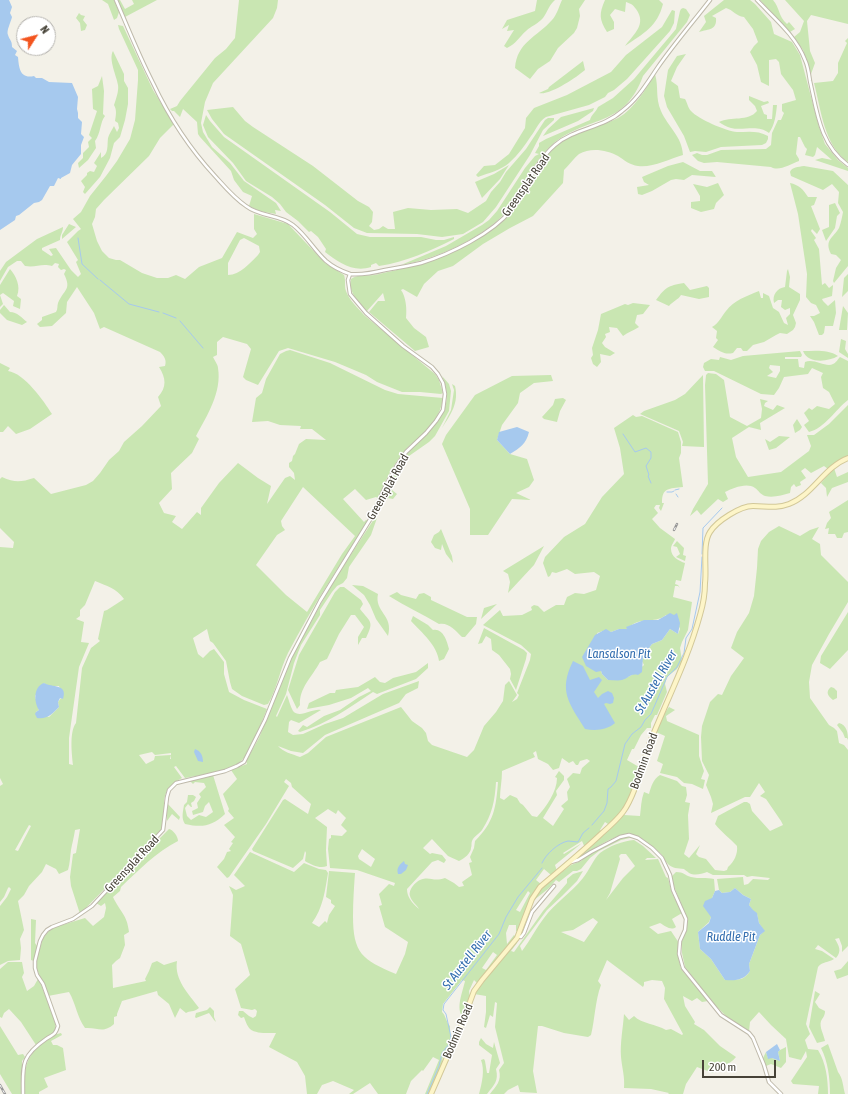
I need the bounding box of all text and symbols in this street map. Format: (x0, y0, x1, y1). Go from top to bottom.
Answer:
north arrow (16, 16, 56, 56)
text: N (38, 23, 52, 36)
street label: Greensplat Road (499, 151, 553, 219)
street label: Greensplat Road (364, 451, 412, 523)
water label: Lansalson Pit (587, 646, 651, 662)
water label: St Austell River (632, 647, 680, 717)
street label: Bodmin Road (627, 731, 661, 791)
street label: Greensplat Road (102, 832, 162, 896)
water label: St Austell River (439, 927, 495, 993)
water label: Ruddle Pit (707, 929, 755, 945)
street label: Bodmin Road (440, 1001, 476, 1061)
scale bar (704, 1052, 778, 1078)
text: 200 m (709, 1060, 736, 1074)

